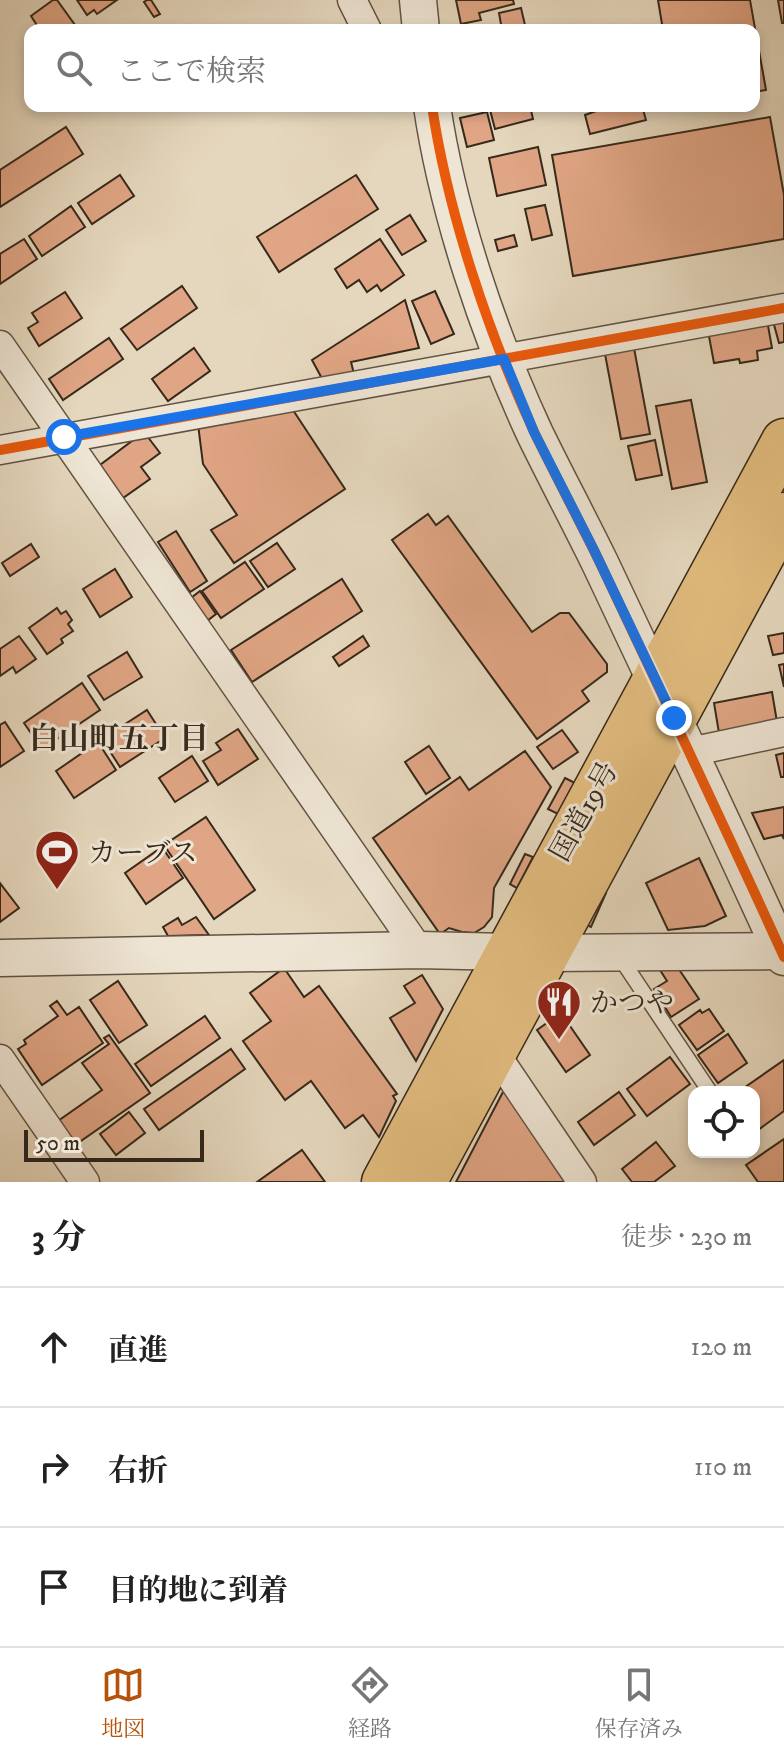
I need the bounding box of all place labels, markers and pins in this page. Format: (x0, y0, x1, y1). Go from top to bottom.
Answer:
sports icon: カーブス (33, 828, 81, 891)
place label: カーブス (88, 836, 197, 871)
restaurant icon: かつや (535, 978, 583, 1041)
place label: かつや (590, 986, 674, 1021)

